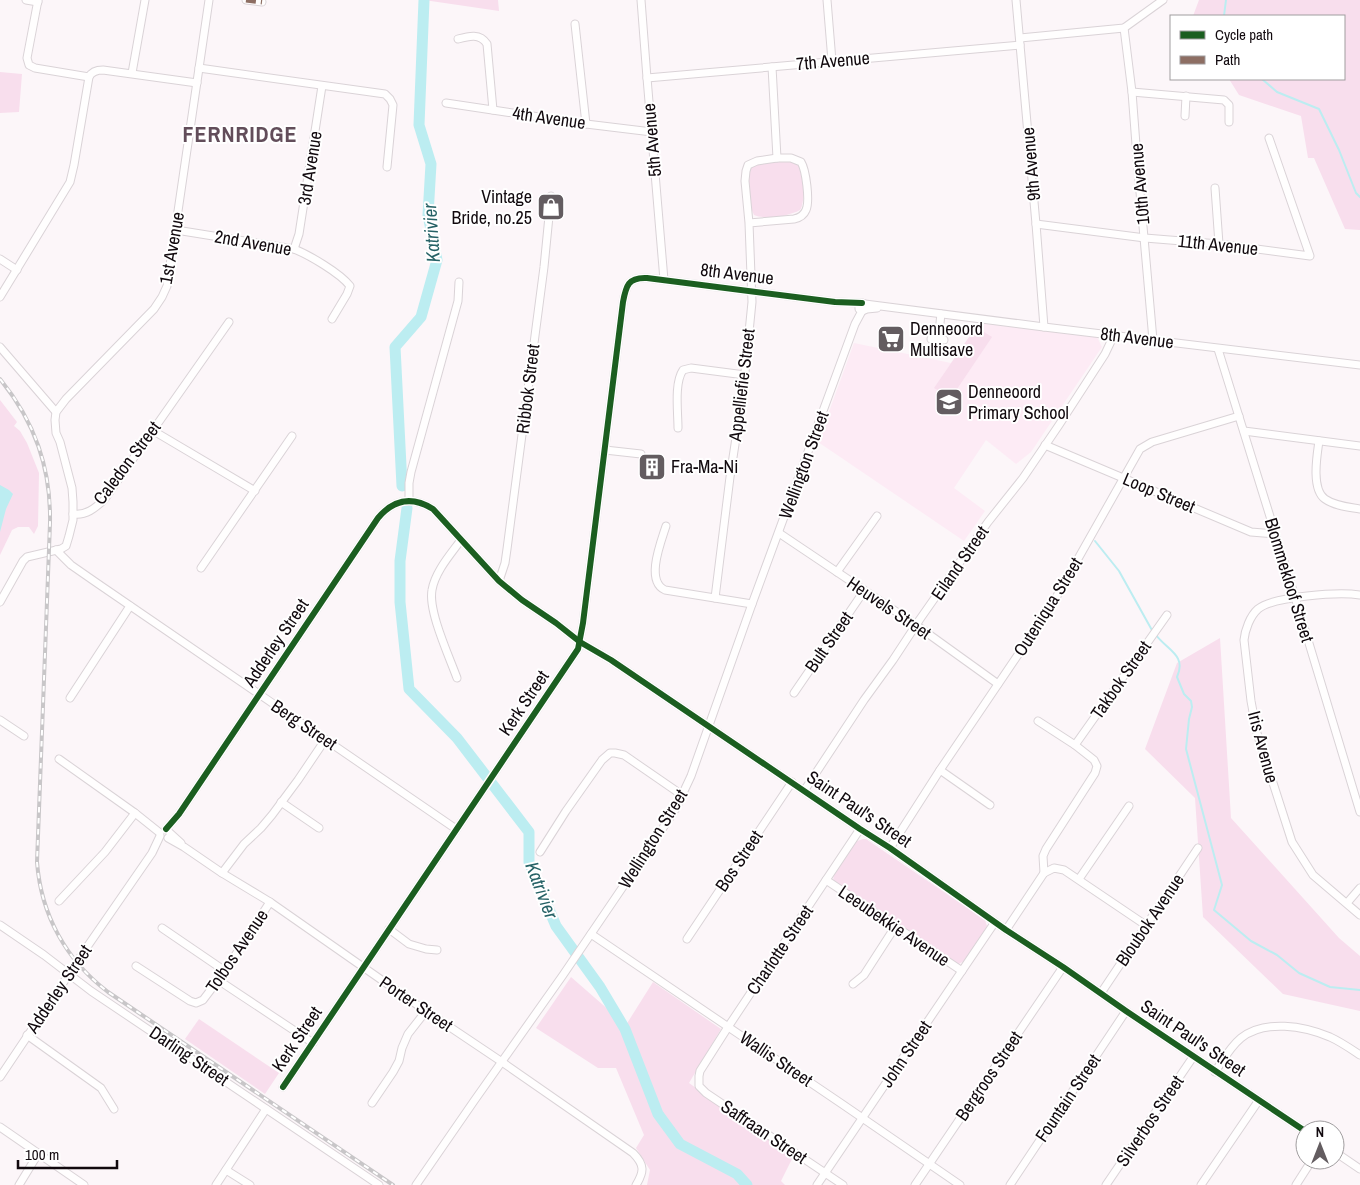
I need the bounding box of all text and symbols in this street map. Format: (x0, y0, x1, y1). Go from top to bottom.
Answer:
legend (1170, 15, 1345, 80)
text: Cycle path (1215, 24, 1273, 45)
street label: 7th Avenue (795, 45, 871, 76)
text: Path (1215, 49, 1240, 70)
street label: 4th Avenue (511, 100, 587, 135)
street label: 5th Avenue (636, 102, 667, 178)
district label: FERNRIDGE (182, 119, 298, 149)
street label: 9th Avenue (1015, 126, 1046, 202)
street label: 3rd Avenue (291, 129, 328, 207)
street label: 10th Avenue (1123, 142, 1156, 226)
place label: Vintage Bride, no.25 (452, 184, 532, 230)
shop icon: Vintage Bride, no.25 (536, 192, 566, 222)
water label: Katrivier (416, 202, 446, 263)
street label: 1st Avenue (153, 210, 190, 286)
street label: 2nd Avenue (213, 223, 294, 262)
street label: 11th Avenue (1177, 228, 1260, 261)
street label: 8th Avenue (699, 257, 775, 290)
place label: Denneoord Multisave (910, 316, 983, 362)
street label: 8th Avenue (1099, 321, 1175, 354)
supermarket icon: Denneoord Multisave (876, 324, 906, 354)
street label: Appelliefie Street (722, 327, 761, 444)
street label: Ribbok Street (510, 343, 545, 435)
place label: Denneoord Primary School (968, 379, 1069, 425)
school or university icon: Denneoord Primary School (934, 387, 964, 417)
street label: Wellington Street (772, 407, 835, 522)
street label: Caledon Street (87, 416, 166, 510)
building icon: Fra-Ma-Ni (637, 452, 667, 482)
place label: Fra-Ma-Ni (671, 454, 738, 479)
street label: Loop Street (1119, 466, 1199, 519)
street label: Blommekloof Street (1259, 515, 1320, 645)
street label: Eiland Street (925, 521, 994, 605)
street label: Outeniqua Street (1007, 552, 1088, 661)
street label: Heuvels Street (842, 570, 936, 645)
street label: Adderley Street (236, 594, 314, 693)
street label: Bult Street (799, 606, 859, 677)
street label: Takbok Street (1084, 635, 1157, 724)
street label: Kerk Street (493, 665, 555, 740)
street label: Berg Street (266, 693, 342, 756)
street label: Iris Avenue (1242, 708, 1285, 786)
street label: Saint Paul's Street (802, 764, 917, 853)
street label: Wellington Street (612, 784, 693, 893)
street label: Bos Street (709, 825, 768, 896)
water label: Katrivier (519, 858, 565, 923)
street label: Bloubok Avenue (1109, 869, 1190, 971)
street label: Leeubekkie Avenue (834, 879, 955, 972)
street label: Charlotte Street (740, 900, 819, 1000)
street label: Tolbos Avenue (199, 904, 274, 997)
street label: Adderley Street (19, 940, 97, 1039)
street label: Porter Street (375, 970, 458, 1037)
street label: Saint Paul's Street (1136, 993, 1251, 1082)
street label: Kerk Street (266, 1001, 328, 1076)
street label: John Street (874, 1015, 937, 1092)
street label: Darling Street (145, 1020, 234, 1091)
street label: Wallis Street (735, 1025, 818, 1092)
street label: Bergroos Street (949, 1026, 1028, 1126)
street label: Fountain Street (1029, 1049, 1106, 1147)
street label: Silverbos Street (1110, 1070, 1189, 1171)
street label: Saffraan Street (716, 1094, 812, 1170)
north arrow (1295, 1120, 1345, 1170)
text: N (1316, 1123, 1324, 1141)
scale bar (18, 1138, 116, 1170)
text: 100 m (25, 1144, 59, 1165)

